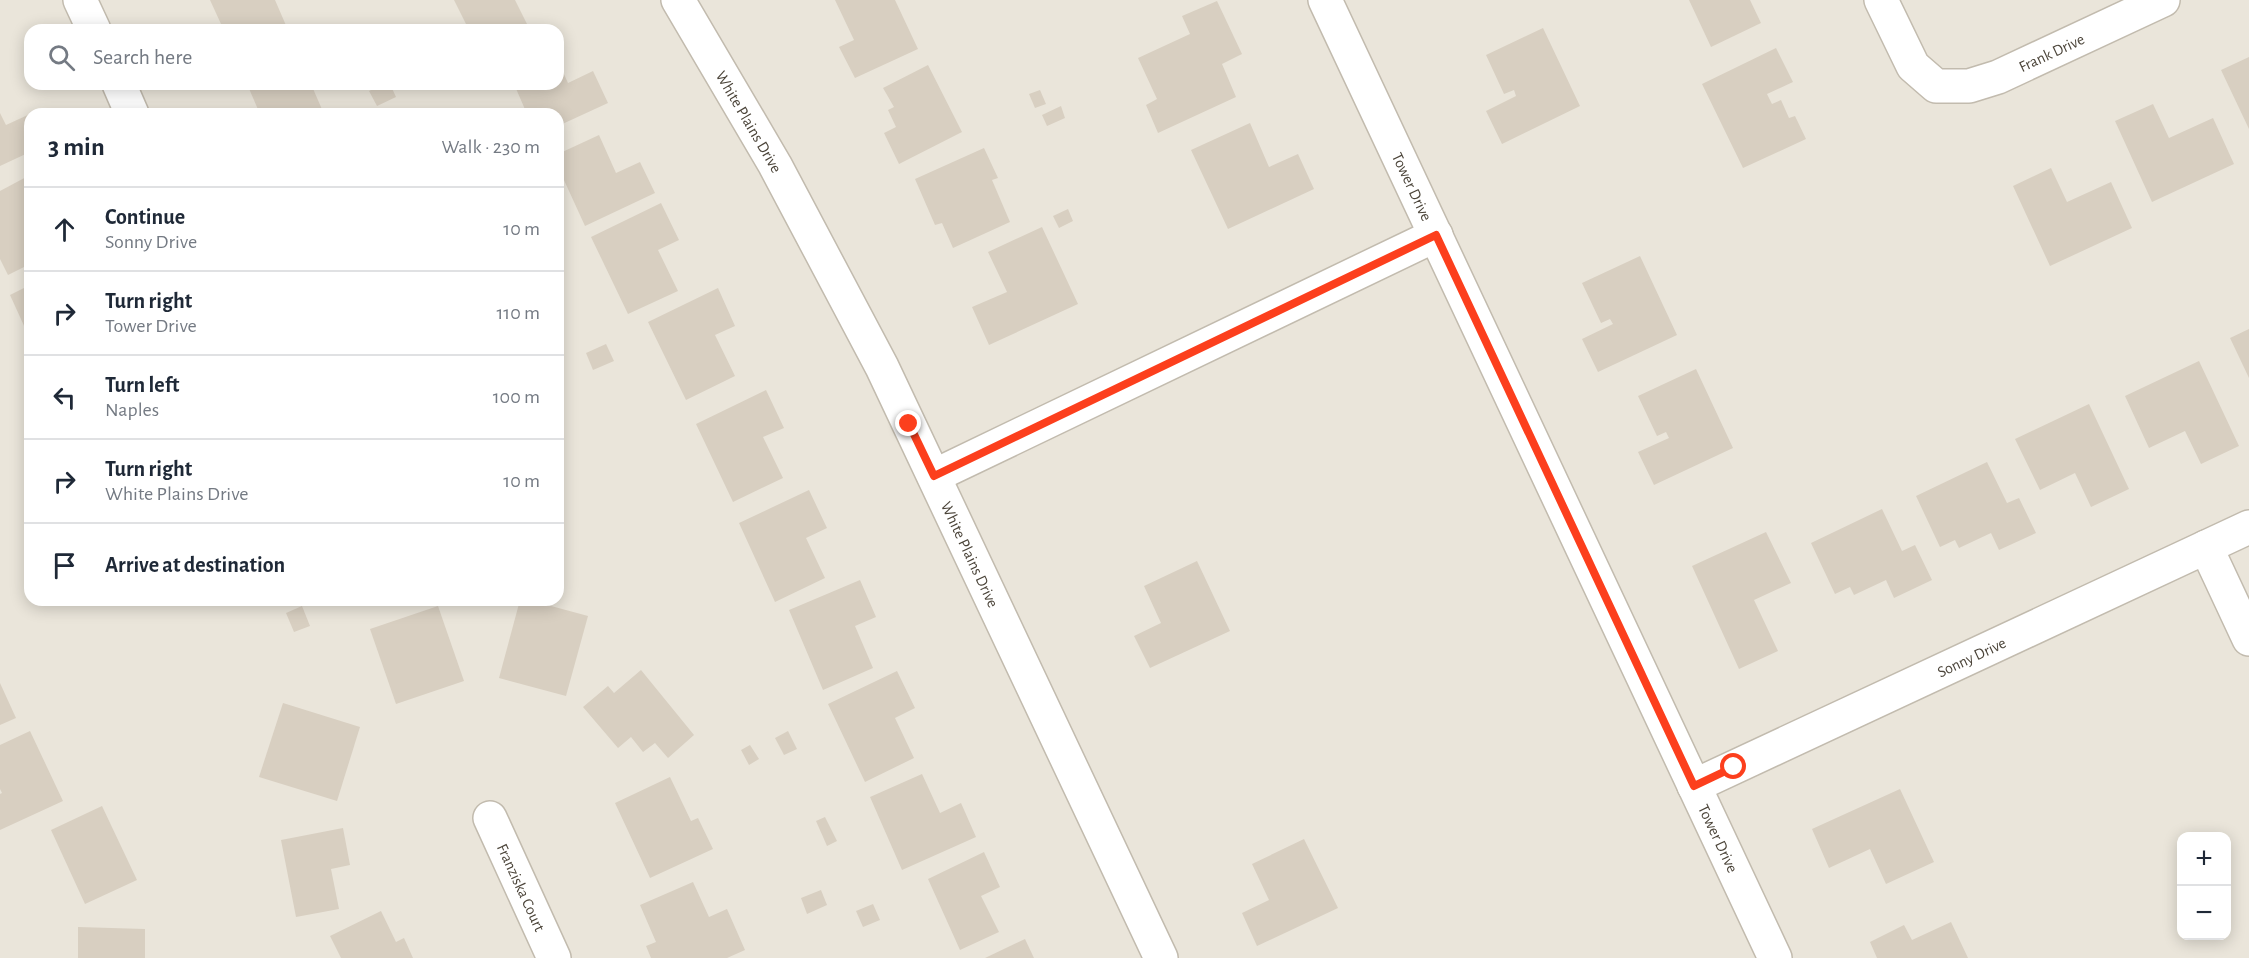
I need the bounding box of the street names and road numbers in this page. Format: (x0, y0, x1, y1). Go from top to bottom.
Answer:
street label: Frank Drive (2017, 31, 2087, 75)
street label: White Plains Drive (713, 68, 785, 175)
street label: Tower Drive (1389, 150, 1435, 224)
street label: White Plains Drive (938, 499, 1001, 610)
street label: Sonny Drive (1935, 635, 2009, 680)
street label: Tower Drive (1695, 802, 1741, 875)
street label: Franziska Court (494, 841, 548, 934)

